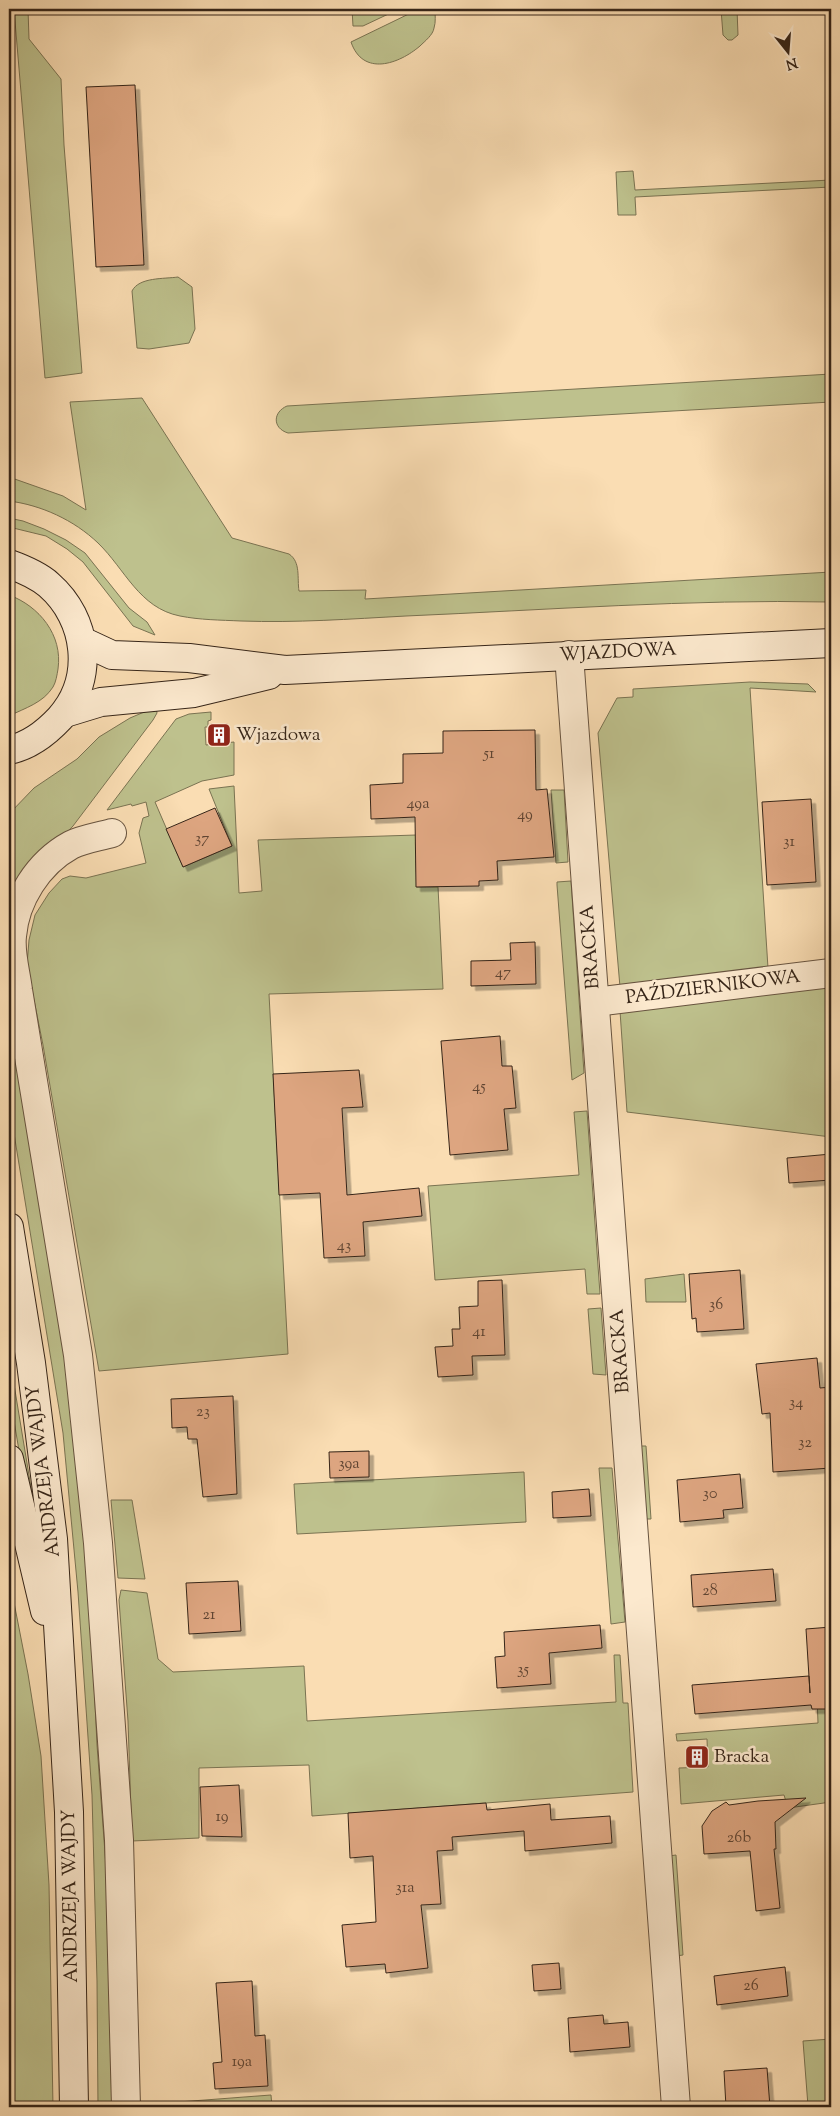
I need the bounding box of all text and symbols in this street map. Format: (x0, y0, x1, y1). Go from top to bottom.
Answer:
north arrow (762, 28, 812, 78)
text: N (783, 51, 799, 74)
street label: WJAZDOWA (559, 636, 678, 670)
building icon: Wjazdowa (206, 722, 232, 748)
place label: Wjazdowa (236, 722, 321, 749)
house number: 51 (483, 743, 495, 766)
house number: 49a (406, 793, 430, 816)
house number: 49 (517, 804, 533, 827)
house number: 37 (195, 828, 209, 851)
house number: 31 (783, 831, 796, 854)
street label: BRACKA (575, 903, 607, 990)
house number: 47 (495, 962, 511, 985)
street label: PAŹDZIERNIKOWA (624, 964, 803, 1012)
house number: 45 (472, 1076, 486, 1099)
house number: 43 (337, 1235, 351, 1258)
house number: 36 (709, 1294, 723, 1317)
street label: BRACKA (605, 1307, 637, 1394)
house number: 41 (472, 1321, 486, 1344)
street label: ANDRZEJA WAJDY (20, 1383, 68, 1559)
house number: 34 (789, 1392, 803, 1415)
house number: 23 (196, 1401, 210, 1424)
house number: 32 (798, 1432, 812, 1455)
house number: 39a (338, 1453, 360, 1476)
house number: 30 (703, 1483, 717, 1506)
house number: 28 (702, 1580, 718, 1603)
house number: 21 (203, 1604, 216, 1627)
house number: 35 (517, 1659, 529, 1682)
building icon: Bracka (684, 1744, 710, 1770)
place label: Bracka (714, 1744, 769, 1771)
house number: 19 (215, 1806, 229, 1829)
street label: ANDRZEJA WAJDY (56, 1809, 86, 1983)
house number: 26b (727, 1827, 751, 1850)
house number: 31a (395, 1877, 415, 1900)
house number: 26 (743, 1975, 759, 1998)
house number: 19a (232, 2051, 253, 2074)

